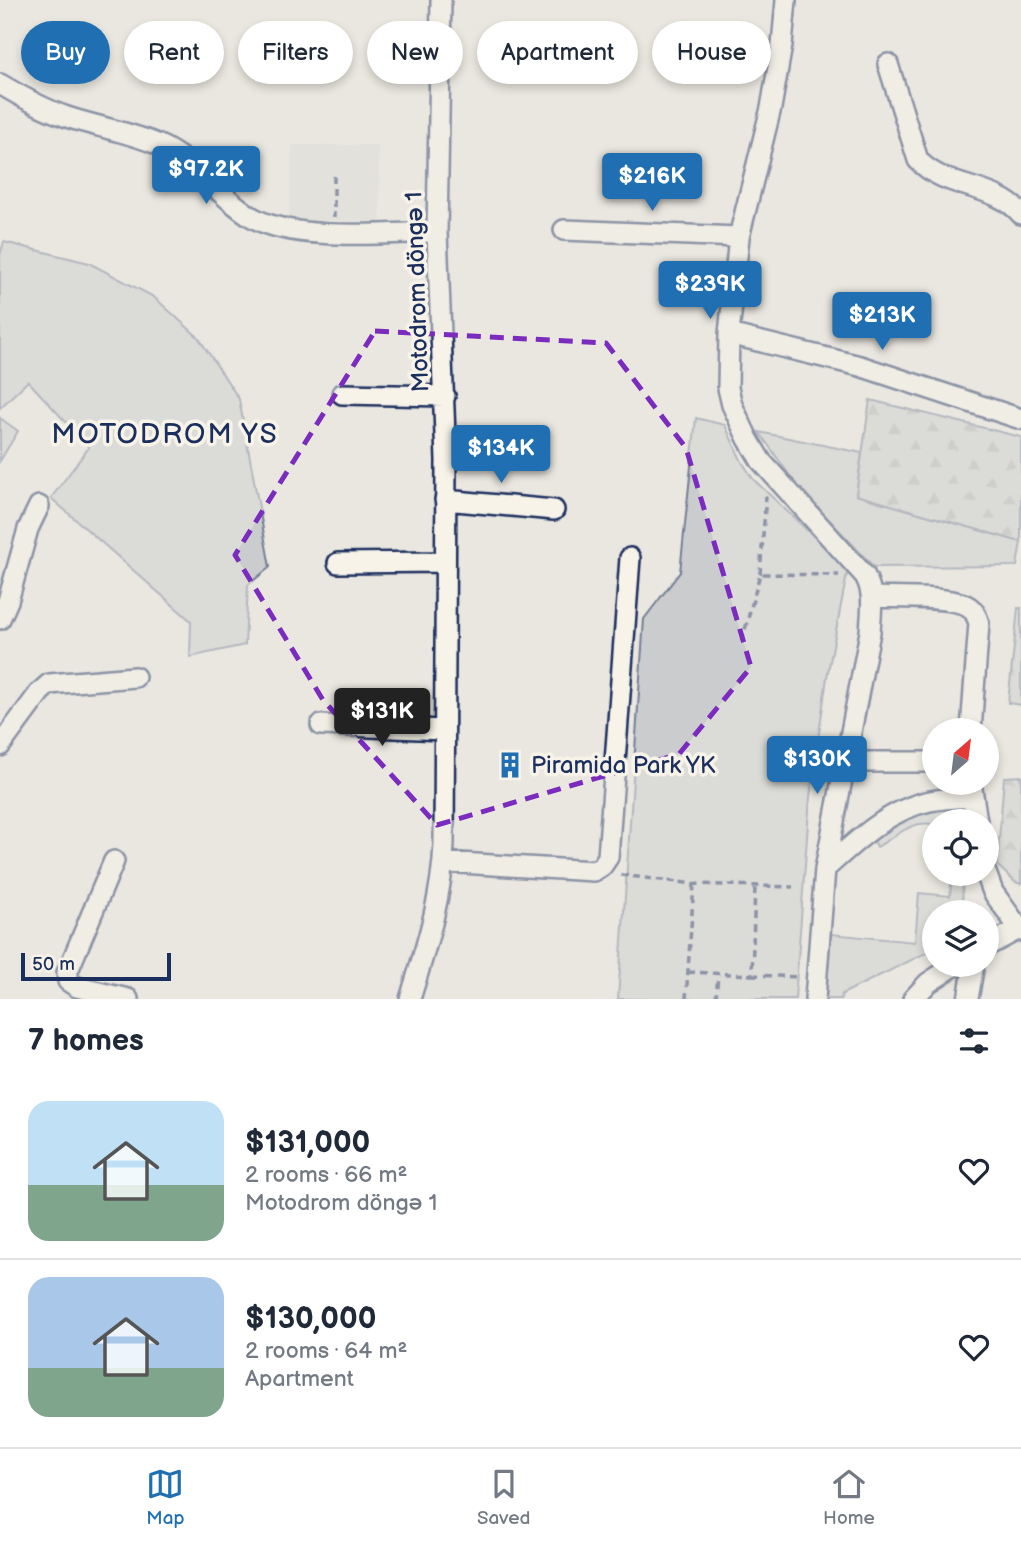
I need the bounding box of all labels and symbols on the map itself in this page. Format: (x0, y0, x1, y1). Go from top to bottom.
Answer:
pin: $97.2K (149, 146, 263, 206)
pin: $216K (603, 154, 701, 213)
street label: Motodrom döngə 1 (400, 191, 435, 393)
pin: $239K (661, 262, 759, 321)
pin: $213K (833, 292, 931, 352)
district label: MOTODROM YS (51, 418, 279, 451)
pin: $134K (452, 426, 550, 485)
pin: $131K (333, 688, 431, 748)
north arrow (922, 718, 999, 794)
pin: $130K (768, 736, 866, 796)
building icon: Piramida Park YK (495, 750, 525, 780)
place label: Piramida Park YK (531, 751, 716, 780)
scale bar (21, 950, 172, 982)

